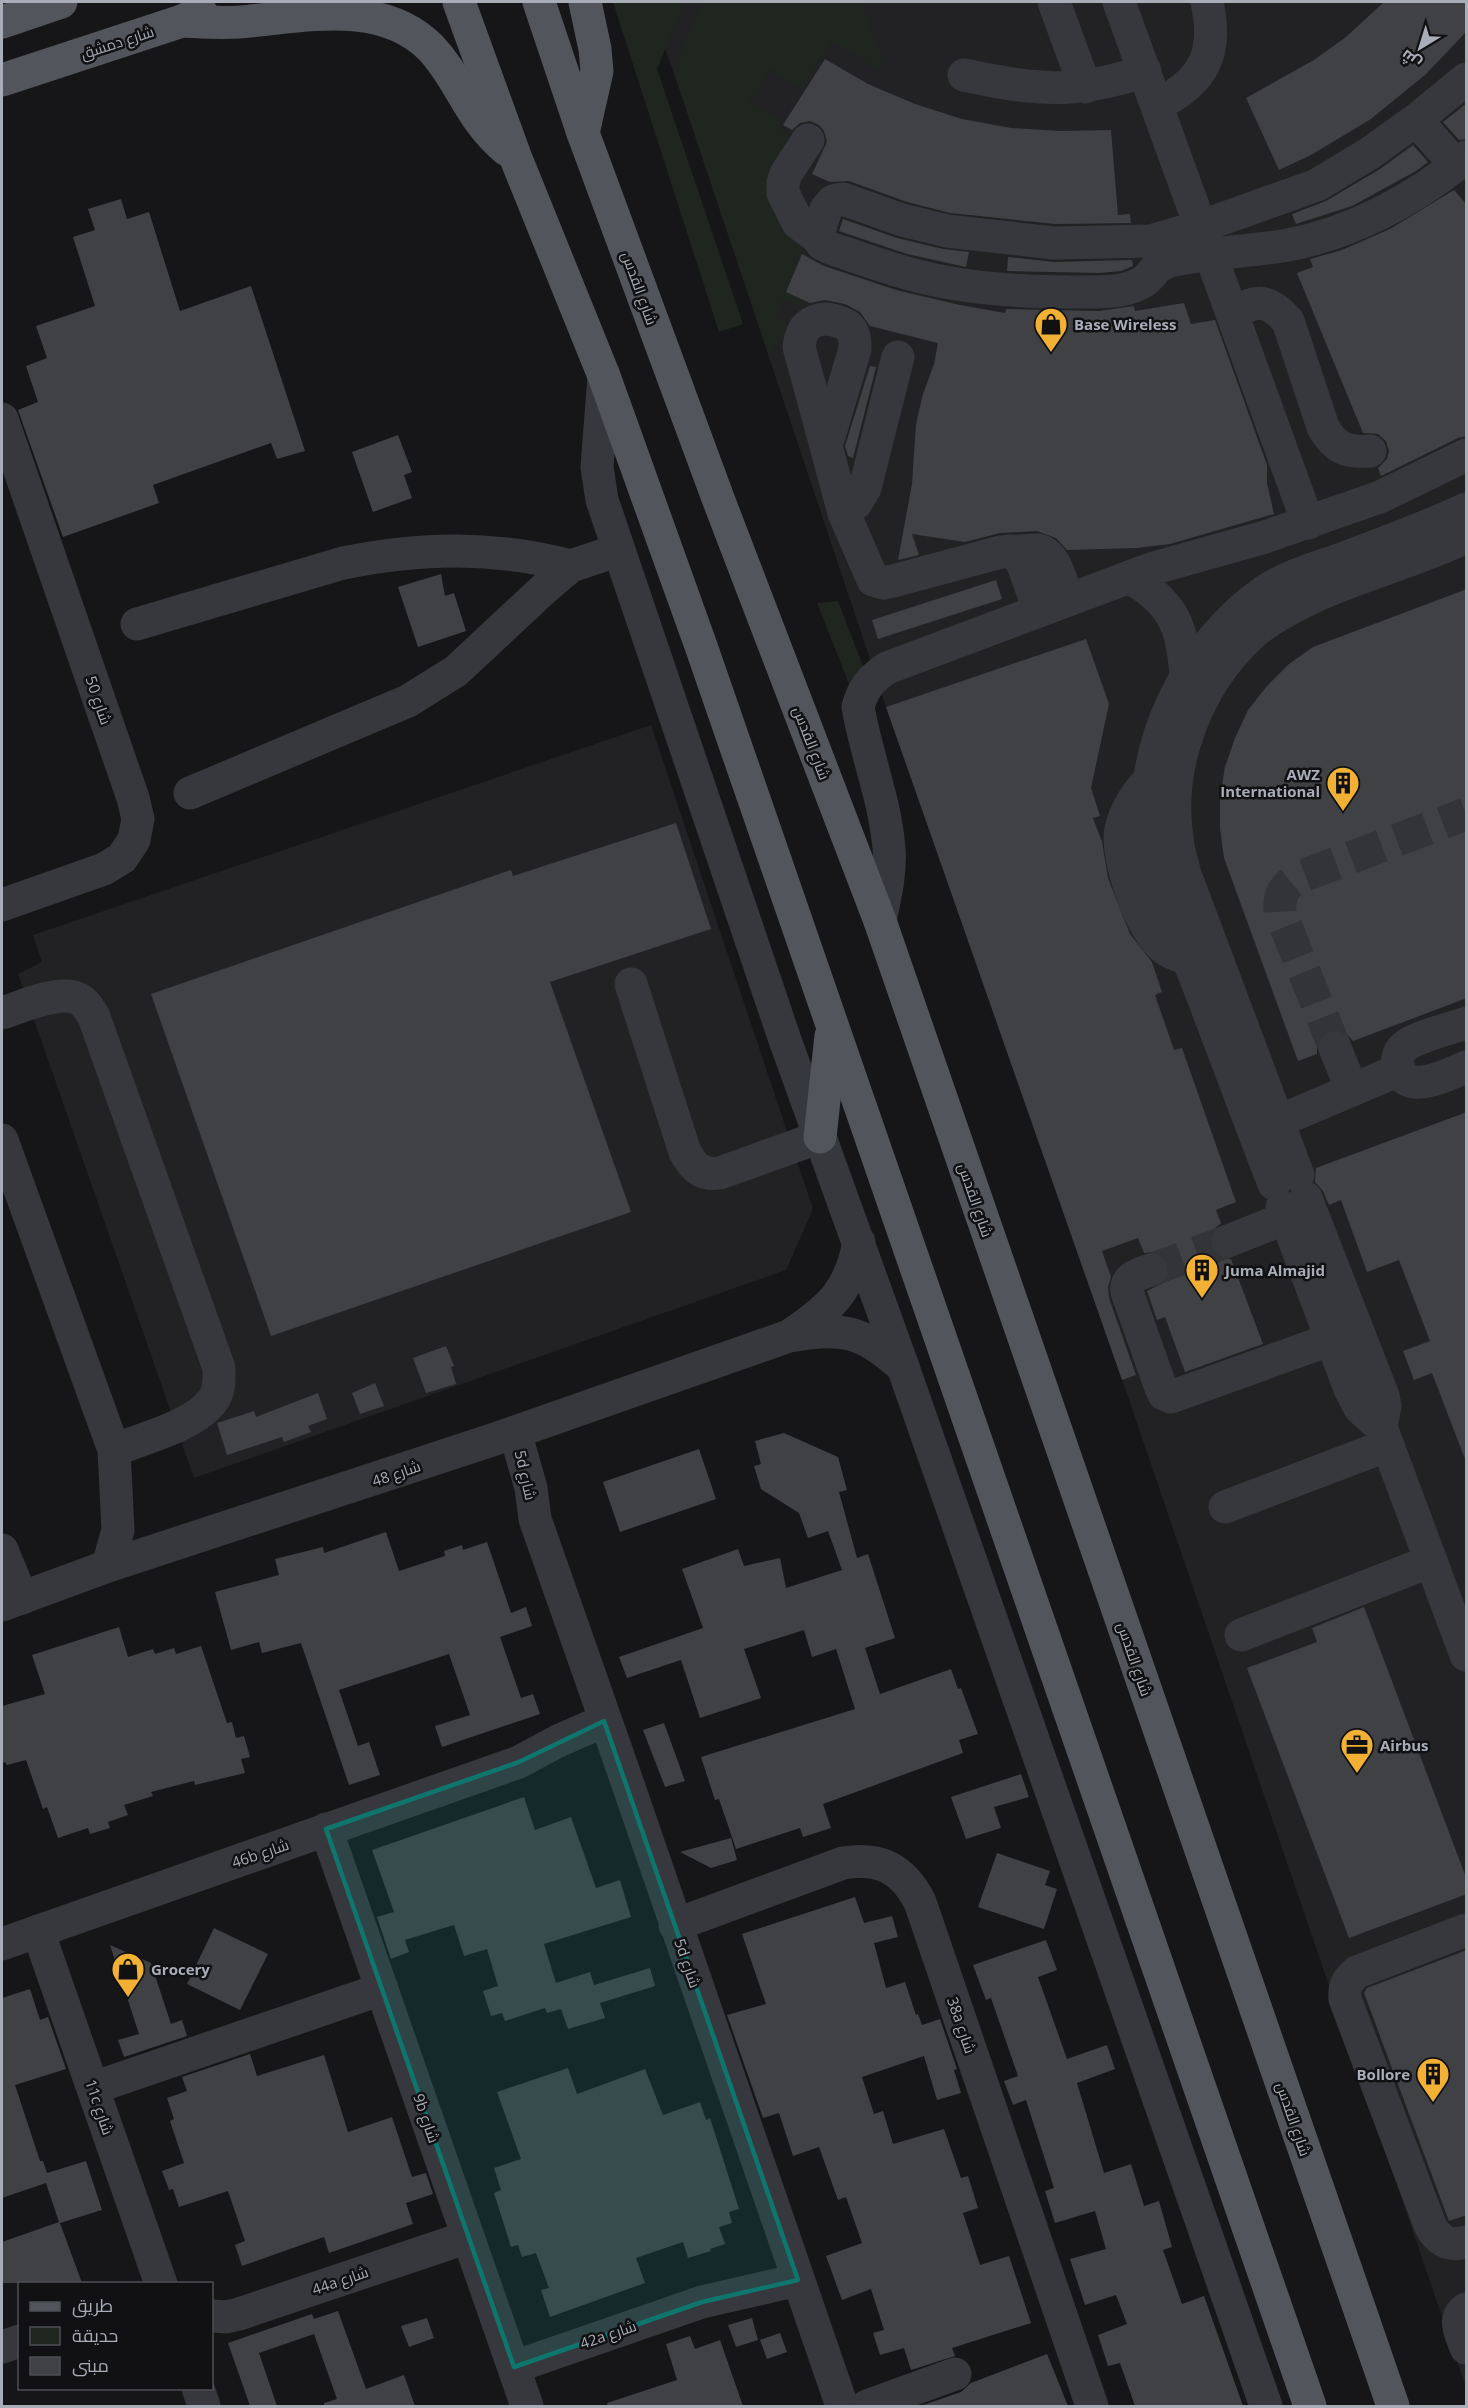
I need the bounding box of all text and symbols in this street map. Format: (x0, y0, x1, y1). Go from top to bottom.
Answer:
north arrow (1390, 18, 1450, 78)
street label: شارع دمشق (78, 21, 157, 65)
text: ش (1396, 45, 1426, 75)
street label: شارع القدس (616, 248, 663, 328)
shop icon: Base Wireless (1033, 306, 1069, 353)
place label: Base Wireless (1074, 314, 1176, 334)
street label: شارع 50 (79, 673, 117, 728)
street label: شارع القدس (787, 704, 835, 783)
place label: AWZ International (1220, 764, 1320, 801)
building icon: AWZ International (1325, 765, 1361, 812)
street label: شارع القدس (952, 1160, 998, 1240)
building icon: Juma Almajid (1184, 1252, 1220, 1299)
place label: Juma Almajid (1223, 1260, 1325, 1280)
street label: 5d شارع (509, 1448, 541, 1502)
street label: شارع 48 (369, 1455, 424, 1493)
street label: شارع القدس (1111, 1619, 1157, 1699)
office icon: Airbus (1339, 1727, 1375, 1774)
place label: Airbus (1380, 1735, 1429, 1755)
street label: 46b شارع (229, 1834, 292, 1874)
street label: 5d شارع (668, 1936, 706, 1991)
shop icon: Grocery (110, 1951, 146, 1998)
place label: Grocery (151, 1959, 210, 1979)
street label: 38a شارع (941, 1994, 981, 2057)
building icon: Bollore (1415, 2056, 1451, 2103)
place label: Bollore (1357, 2064, 1410, 2084)
street label: 11c شارع (79, 2077, 119, 2138)
street label: شارع القدس (1270, 2079, 1316, 2159)
street label: 9b شارع (407, 2091, 445, 2146)
street label: 44a شارع (309, 2261, 372, 2301)
legend (18, 2282, 213, 2390)
text: طريق (72, 2293, 113, 2318)
street label: 42a شارع (577, 2315, 640, 2355)
text: حديقة (72, 2323, 118, 2347)
text: مبنى (72, 2353, 109, 2377)

